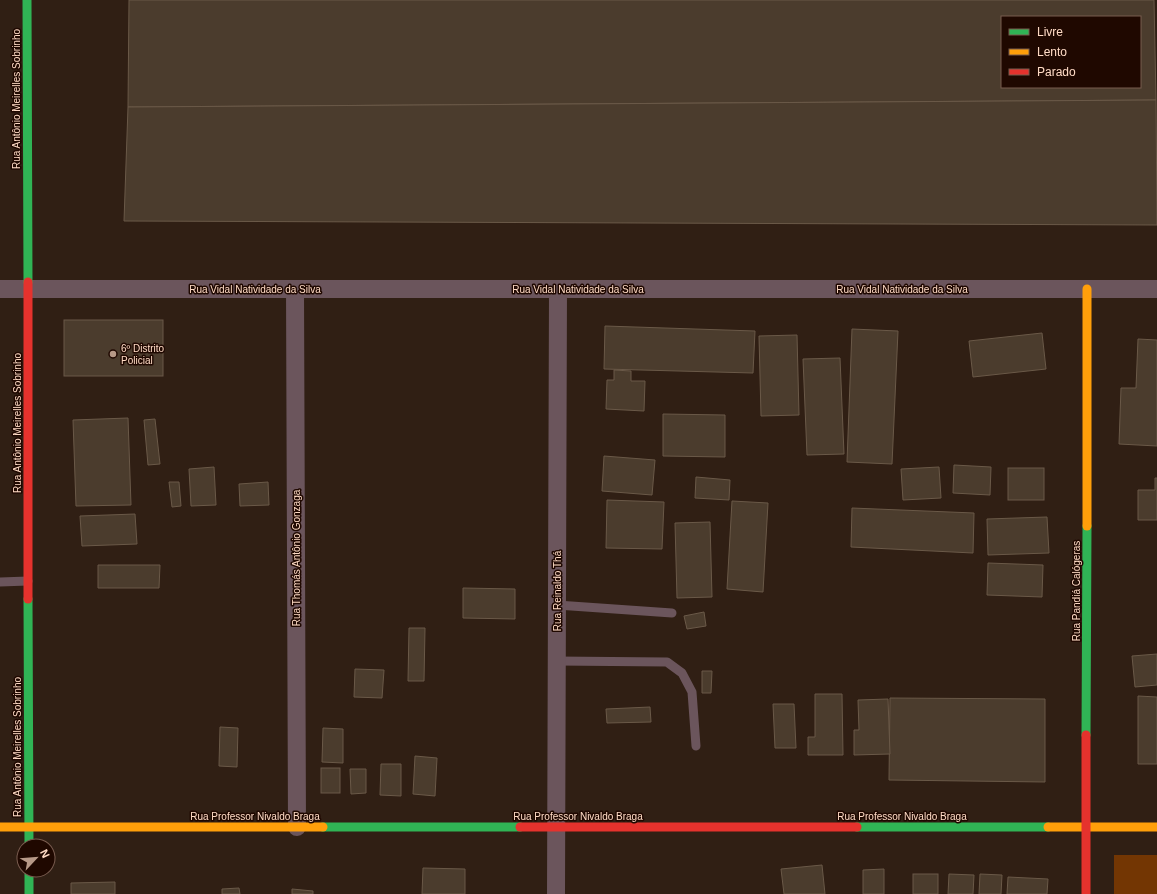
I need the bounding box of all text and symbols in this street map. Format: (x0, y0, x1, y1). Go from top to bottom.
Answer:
legend (1001, 16, 1141, 88)
text: Livre (1037, 25, 1063, 39)
street label: Rua Antônio Meirelles Sobrinho (11, 29, 22, 169)
text: Lento (1037, 45, 1067, 59)
text: Parado (1037, 65, 1076, 79)
street label: Rua Vidal Natividade da Silva (189, 284, 321, 295)
street label: Rua Vidal Natividade da Silva (512, 284, 644, 295)
street label: Rua Vidal Natividade da Silva (836, 284, 968, 295)
place label: 6º Distrito Policial (121, 343, 165, 366)
marker: 6º Distrito Policial (108, 349, 118, 359)
street label: Rua Antônio Meirelles Sobrinho (12, 353, 23, 493)
street label: Rua Thomás Antônio Gonzaga (291, 489, 302, 626)
street label: Rua Pandiá Calógeras (1071, 541, 1082, 641)
street label: Rua Reinaldo Thá (552, 550, 563, 631)
street label: Rua Antônio Meirelles Sobrinho (12, 677, 23, 817)
street label: Rua Professor Nivaldo Braga (190, 811, 320, 822)
street label: Rua Professor Nivaldo Braga (513, 811, 643, 822)
street label: Rua Professor Nivaldo Braga (837, 811, 967, 822)
north arrow (16, 838, 56, 878)
text: N (38, 847, 52, 860)

